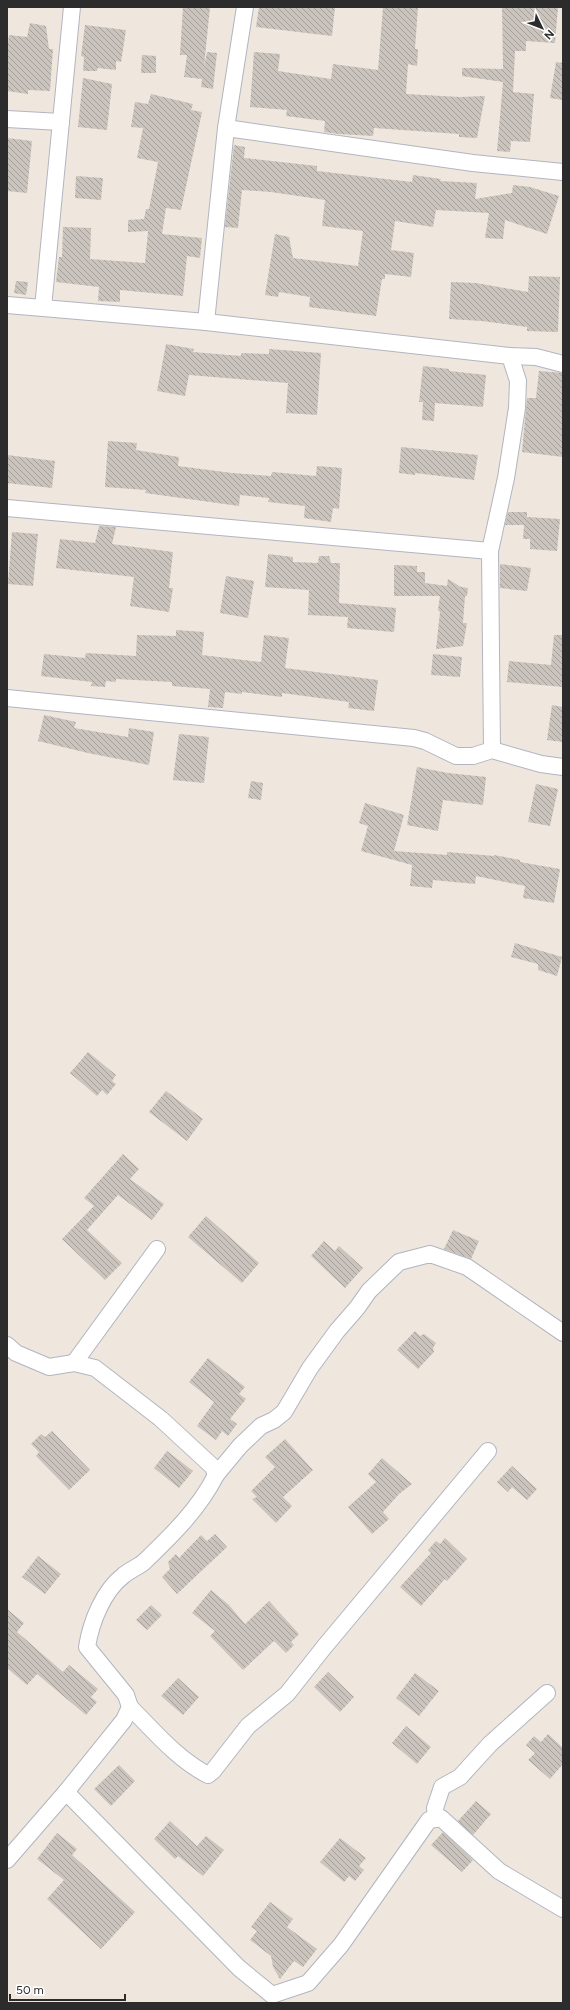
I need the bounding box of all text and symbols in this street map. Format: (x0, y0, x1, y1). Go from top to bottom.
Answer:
north arrow (522, 8, 562, 48)
text: N (541, 27, 557, 42)
scale bar (10, 1976, 125, 2002)
text: 50 m (16, 1983, 44, 1997)

